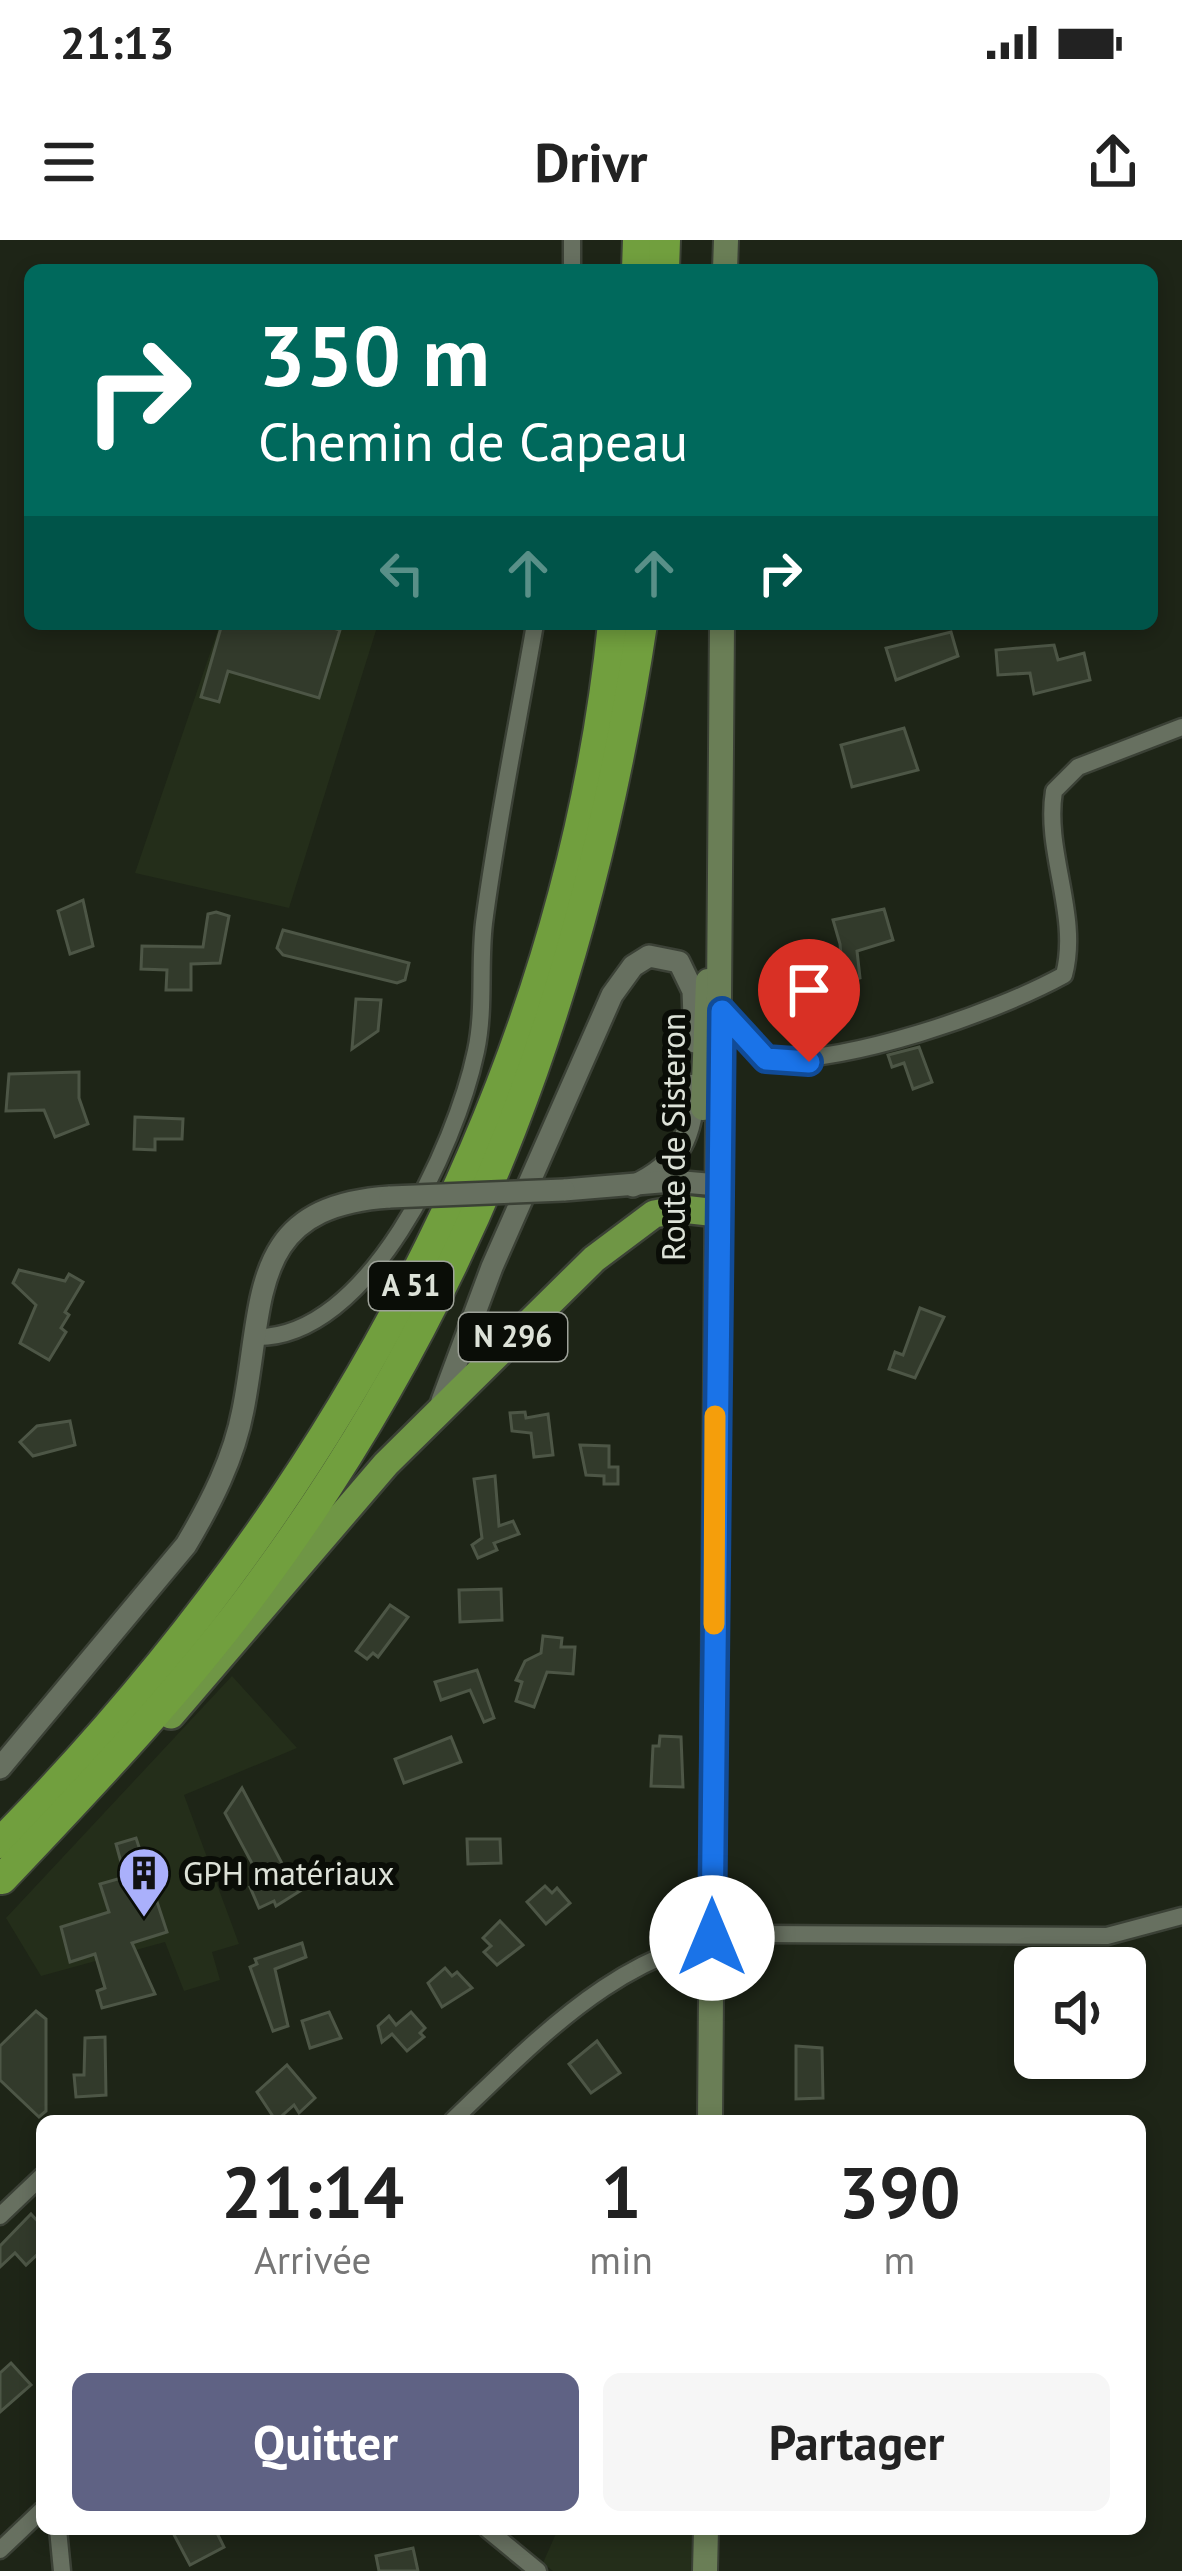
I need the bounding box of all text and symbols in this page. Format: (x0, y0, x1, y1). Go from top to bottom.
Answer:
text: 21:13 (60, 13, 174, 71)
text: Drivr (534, 127, 648, 197)
icon: menu (36, 129, 102, 195)
icon: share (1080, 129, 1146, 195)
text: 350 m (258, 300, 490, 409)
icon: right (60, 312, 216, 468)
text: Chemin de Capeau (258, 406, 688, 476)
icon: left (369, 540, 435, 606)
icon: ahead (495, 540, 561, 606)
icon: ahead (621, 540, 687, 606)
icon: right (747, 540, 813, 606)
pin (758, 939, 860, 1062)
icon: arrive (776, 957, 842, 1023)
street label: Route de Sisteron (651, 1013, 694, 1261)
road number: A 51 (369, 1262, 453, 1310)
road number: N 296 (459, 1313, 567, 1361)
building icon: GPH matériaux (116, 1845, 172, 1919)
place label: GPH matériaux (183, 1851, 395, 1894)
position arrow (649, 1875, 775, 2001)
map controls (1014, 1947, 1146, 2079)
button: sound (1014, 1947, 1146, 2079)
text: 21:14 (221, 2145, 404, 2238)
text: 1 (601, 2145, 642, 2238)
text: 390 (838, 2145, 961, 2238)
text: Arrivée (254, 2234, 371, 2285)
text: min (589, 2234, 653, 2285)
text: m (884, 2234, 915, 2285)
button: Quitter (72, 2373, 579, 2511)
button: Partager (603, 2373, 1110, 2511)

